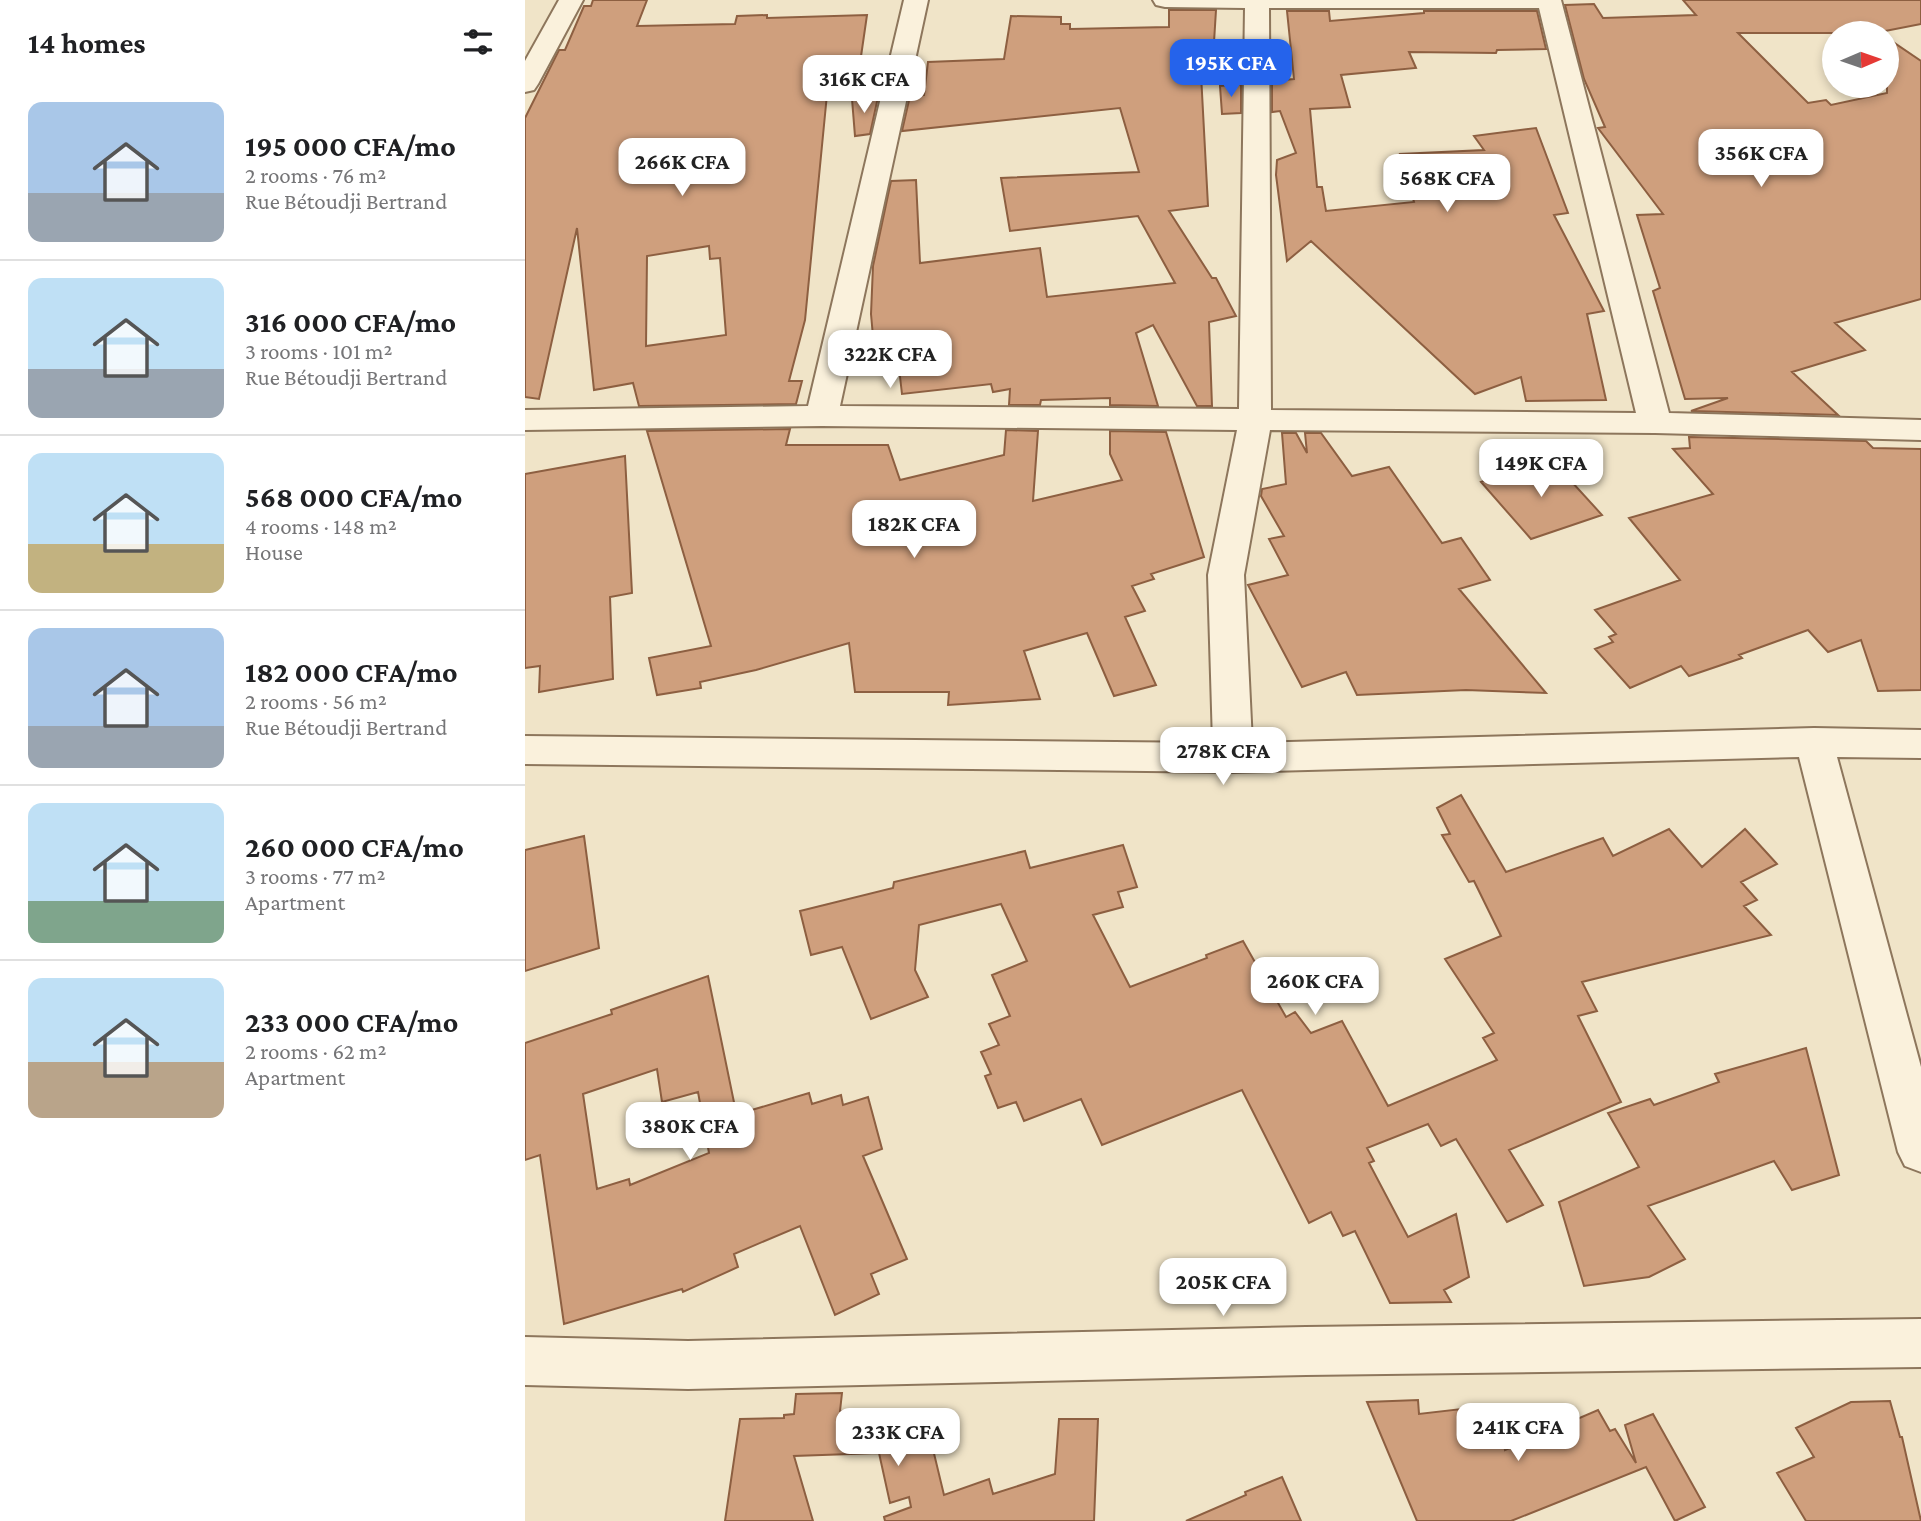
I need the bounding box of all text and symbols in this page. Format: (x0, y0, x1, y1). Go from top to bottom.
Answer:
north arrow (1822, 21, 1899, 98)
map controls (1822, 21, 1899, 98)
icon: filters (459, 23, 497, 61)
text: 14 homes (28, 26, 146, 59)
pin: 195K CFA (1159, 40, 1303, 99)
text: 195K CFA (1186, 49, 1276, 75)
pin: 316K CFA (792, 55, 936, 115)
text: 316K CFA (819, 65, 909, 91)
text: 195 000 CFA/mo (245, 129, 456, 162)
icon: home (84, 130, 168, 214)
pin: 356K CFA (1689, 130, 1833, 189)
pin: 266K CFA (610, 138, 754, 198)
text: 356K CFA (1714, 139, 1808, 165)
text: 266K CFA (634, 148, 730, 174)
pin: 568K CFA (1375, 154, 1519, 214)
text: 2 rooms · 76 m² (245, 162, 386, 188)
text: 568K CFA (1399, 164, 1495, 190)
text: Rue Bétoudji Bertrand (245, 188, 447, 214)
text: 316 000 CFA/mo (245, 305, 456, 338)
icon: home (84, 306, 168, 390)
pin: 322K CFA (818, 330, 962, 390)
text: 3 rooms · 101 m² (245, 338, 392, 364)
text: 322K CFA (844, 340, 936, 366)
text: Rue Bétoudji Bertrand (245, 364, 447, 390)
pin: 149K CFA (1469, 440, 1613, 499)
text: 149K CFA (1495, 449, 1587, 475)
text: 568 000 CFA/mo (245, 480, 462, 513)
icon: home (84, 481, 168, 565)
pin: 182K CFA (842, 500, 986, 560)
text: 182K CFA (868, 510, 960, 536)
text: 4 rooms · 148 m² (245, 513, 397, 539)
text: House (245, 539, 303, 565)
text: 182 000 CFA/mo (245, 655, 458, 688)
icon: home (84, 656, 168, 740)
text: 2 rooms · 56 m² (245, 688, 387, 714)
text: Rue Bétoudji Bertrand (245, 714, 447, 740)
pin: 278K CFA (1151, 728, 1295, 787)
text: 278K CFA (1176, 737, 1270, 763)
text: 260 000 CFA/mo (245, 830, 464, 863)
icon: home (84, 831, 168, 915)
text: 3 rooms · 77 m² (245, 863, 385, 889)
text: Apartment (245, 889, 345, 915)
pin: 260K CFA (1243, 958, 1387, 1017)
text: 260K CFA (1267, 967, 1363, 993)
text: 233 000 CFA/mo (245, 1005, 458, 1038)
icon: home (84, 1006, 168, 1090)
text: 2 rooms · 62 m² (245, 1038, 386, 1064)
text: Apartment (245, 1064, 345, 1090)
pin: 380K CFA (618, 1102, 762, 1162)
text: 380K CFA (642, 1112, 738, 1138)
pin: 205K CFA (1151, 1258, 1295, 1318)
text: 205K CFA (1175, 1268, 1271, 1294)
pin: 241K CFA (1446, 1404, 1590, 1463)
pin: 233K CFA (826, 1408, 970, 1468)
text: 241K CFA (1473, 1413, 1563, 1439)
text: 233K CFA (852, 1418, 944, 1444)

